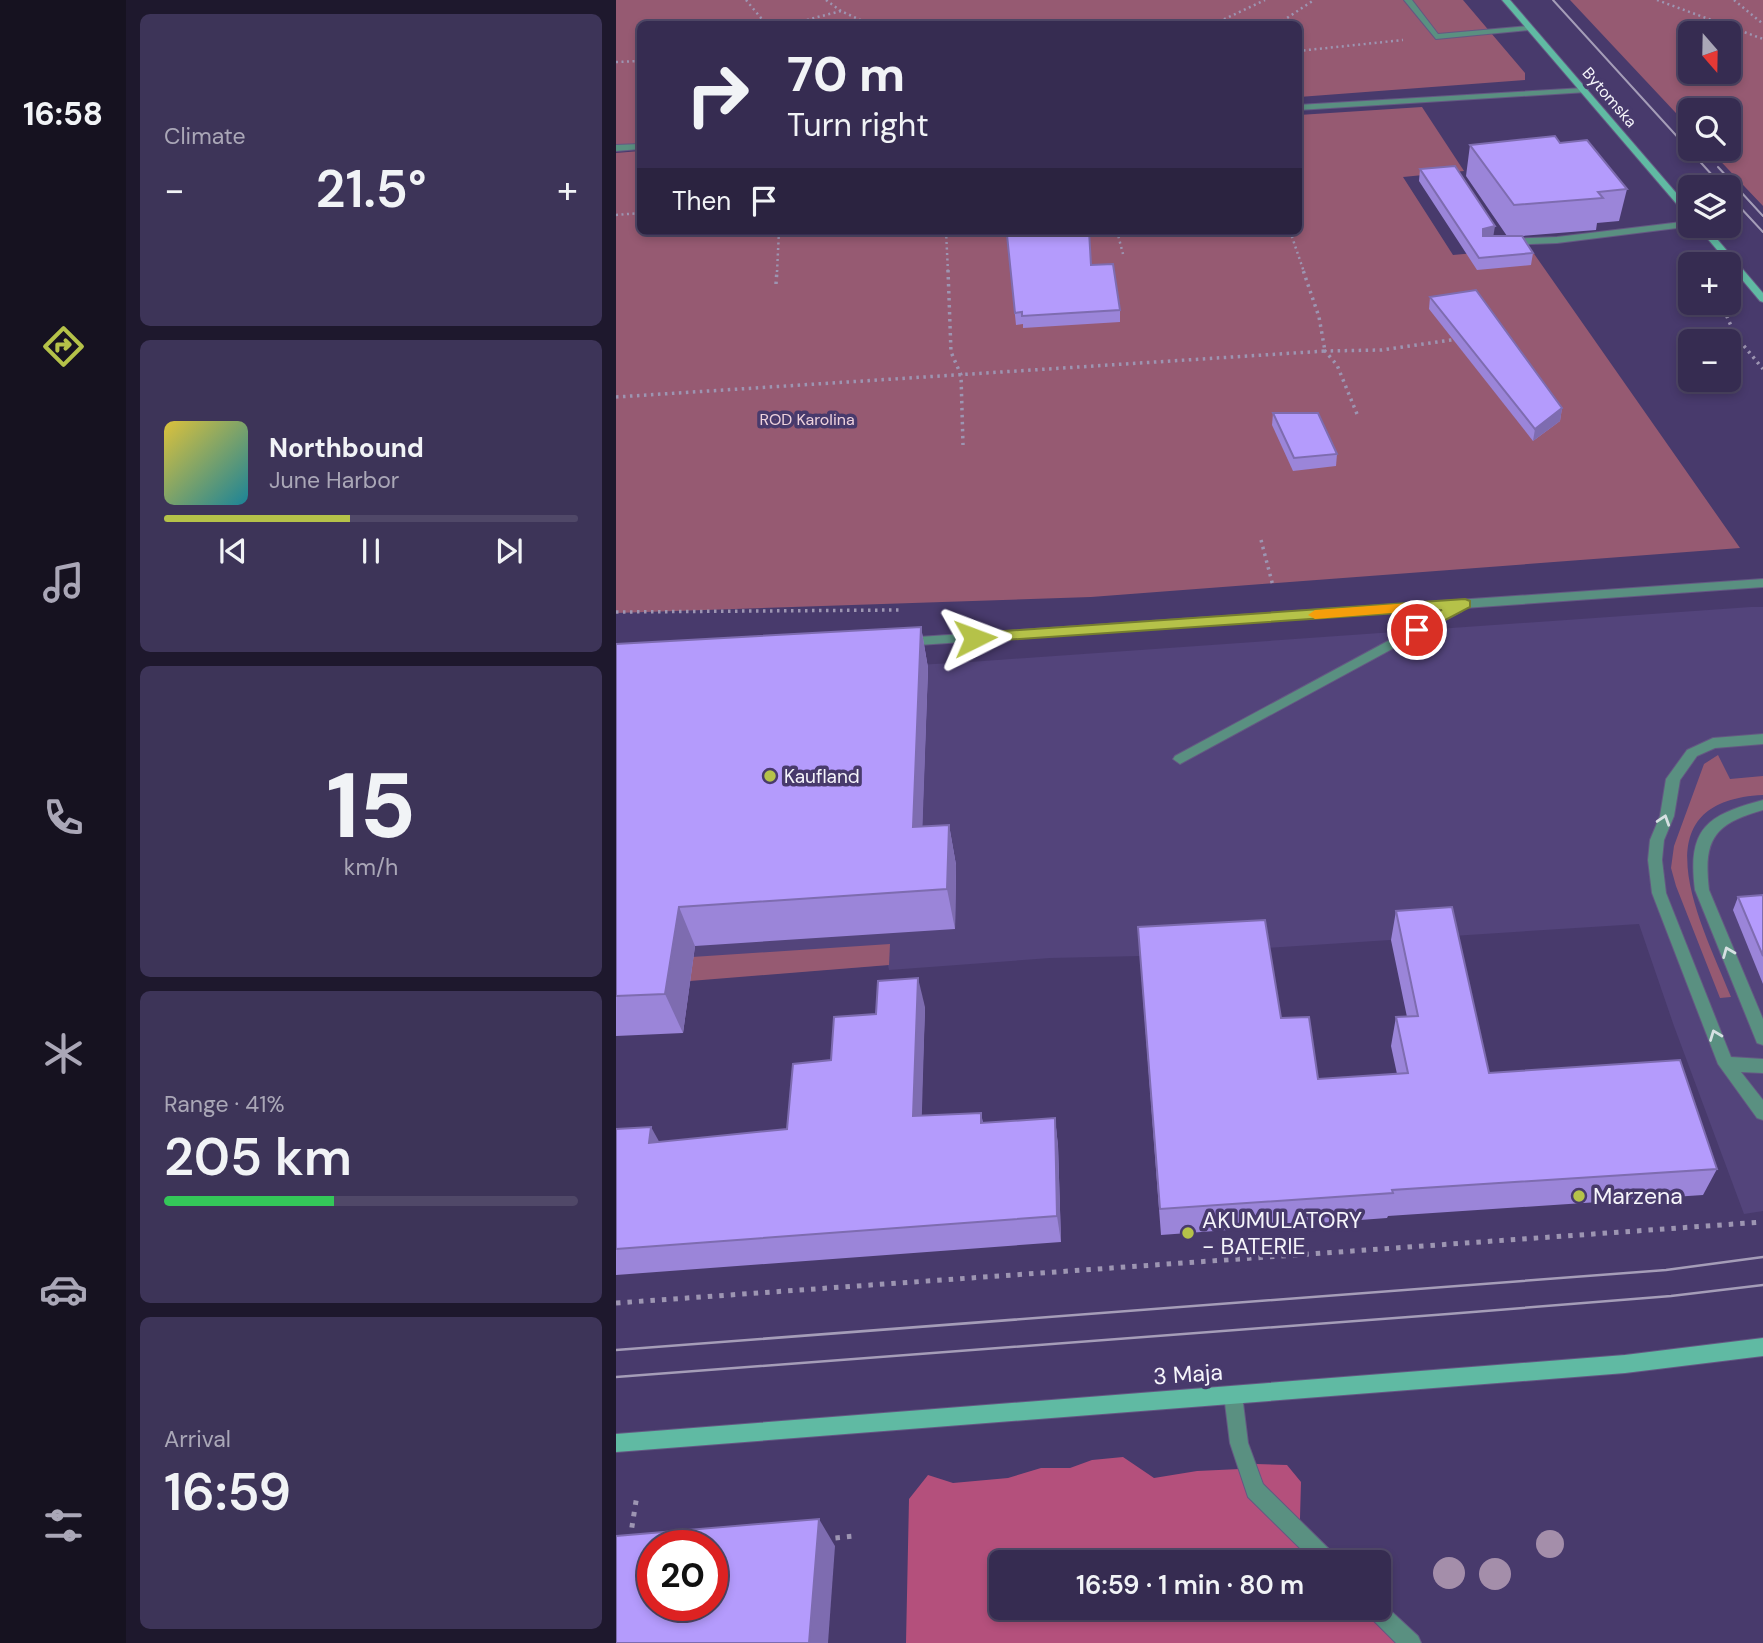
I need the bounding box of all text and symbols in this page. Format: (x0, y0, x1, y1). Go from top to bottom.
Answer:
north arrow (1678, 21, 1741, 84)
map controls (1678, 21, 1741, 392)
text: 70 m (787, 42, 905, 106)
icon: right (672, 49, 763, 140)
street label: Bytomska (1578, 63, 1642, 132)
text: 16:58 (23, 93, 103, 135)
button: search (1678, 98, 1741, 161)
text: Turn right (787, 104, 929, 146)
text: Climate (164, 121, 246, 151)
text: 21.5° (315, 155, 427, 223)
text: − (164, 165, 185, 215)
text: + (557, 165, 578, 215)
button: layers (1678, 175, 1741, 238)
icon: arrive (745, 182, 783, 220)
text: Then (672, 184, 731, 218)
button: + (1678, 252, 1741, 315)
icon: directions (39, 322, 88, 371)
button: − (1678, 329, 1741, 392)
park label: ROD Karolina (759, 409, 855, 430)
text: Northbound (269, 431, 424, 465)
text: June Harbor (269, 465, 399, 495)
icon: previous (214, 532, 252, 570)
icon: pause (352, 532, 390, 570)
icon: next (490, 532, 528, 570)
icon: music (39, 558, 88, 607)
pin (1387, 600, 1447, 660)
position arrow (938, 601, 1012, 675)
icon: arrive (1398, 611, 1436, 649)
text: 15 (326, 747, 416, 865)
place label: Kaufland (784, 764, 860, 789)
marker: Kaufland (762, 768, 778, 784)
icon: phone (39, 793, 88, 842)
one-way arrow (1656, 814, 1670, 826)
text: km/h (344, 852, 398, 882)
one-way arrow (1722, 947, 1736, 959)
icon: climate (39, 1029, 88, 1078)
one-way arrow (1709, 1029, 1723, 1041)
text: Range · 41% (164, 1089, 285, 1119)
text: 205 km (164, 1123, 352, 1191)
place label: Marzena (1593, 1181, 1683, 1211)
marker: Marzena (1571, 1188, 1587, 1204)
place label: AKUMULATORY - BATERIE (1202, 1205, 1362, 1261)
marker: AKUMULATORY - BATERIE (1180, 1225, 1196, 1241)
icon: car (39, 1265, 88, 1314)
street label: 3 Maja (1152, 1357, 1224, 1391)
text: Arrival (164, 1424, 231, 1454)
text: 16:59 (164, 1458, 291, 1526)
icon: filters (39, 1501, 88, 1550)
speed limit sign: 20 (637, 1530, 728, 1621)
text: 16:59 · 1 min · 80 m (1076, 1568, 1304, 1602)

